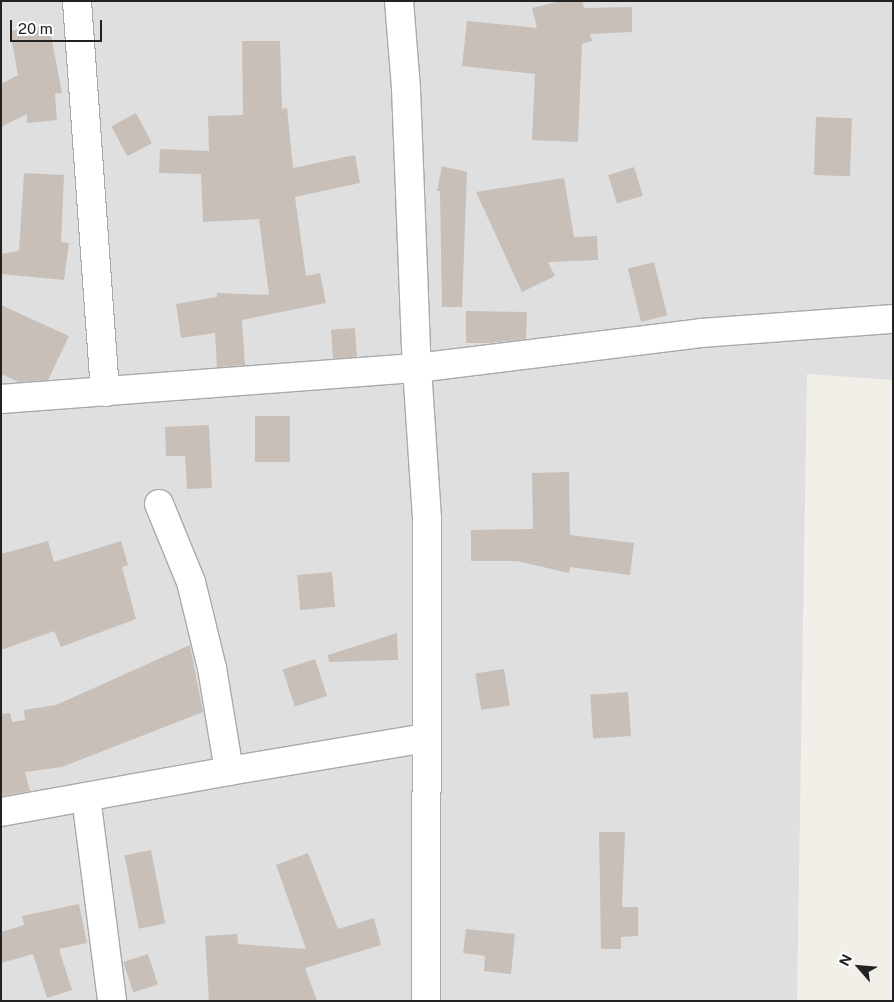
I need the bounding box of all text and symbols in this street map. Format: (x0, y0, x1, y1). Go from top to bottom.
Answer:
scale bar (12, 10, 105, 42)
text: 20 m (18, 20, 53, 37)
north arrow (834, 942, 884, 992)
text: N (836, 952, 855, 969)

